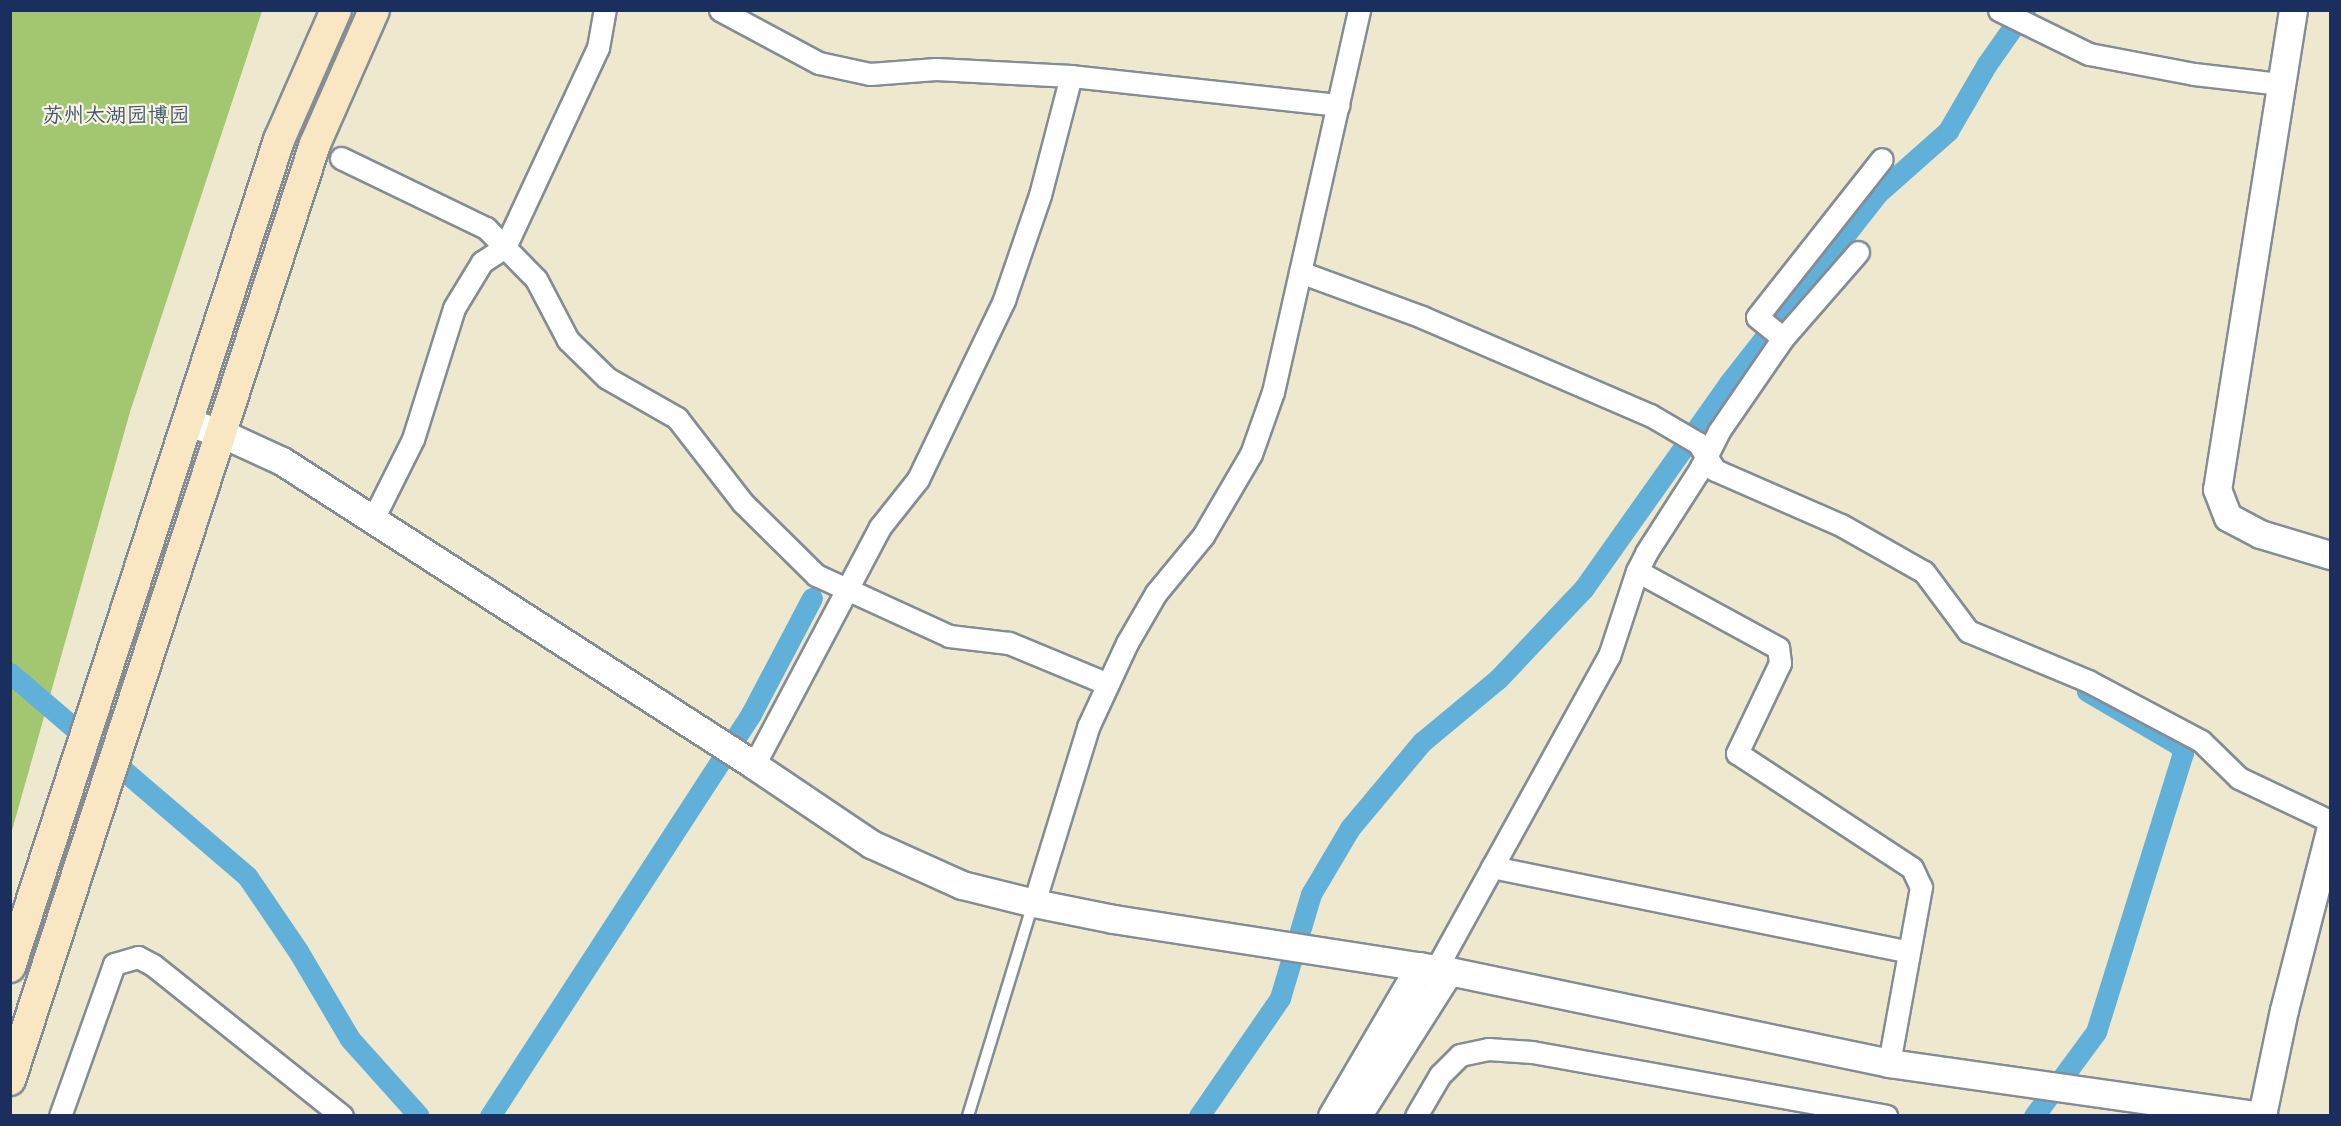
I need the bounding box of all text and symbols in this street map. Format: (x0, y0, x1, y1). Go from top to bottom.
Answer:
park label: 苏州太湖园博园 (43, 103, 189, 129)

